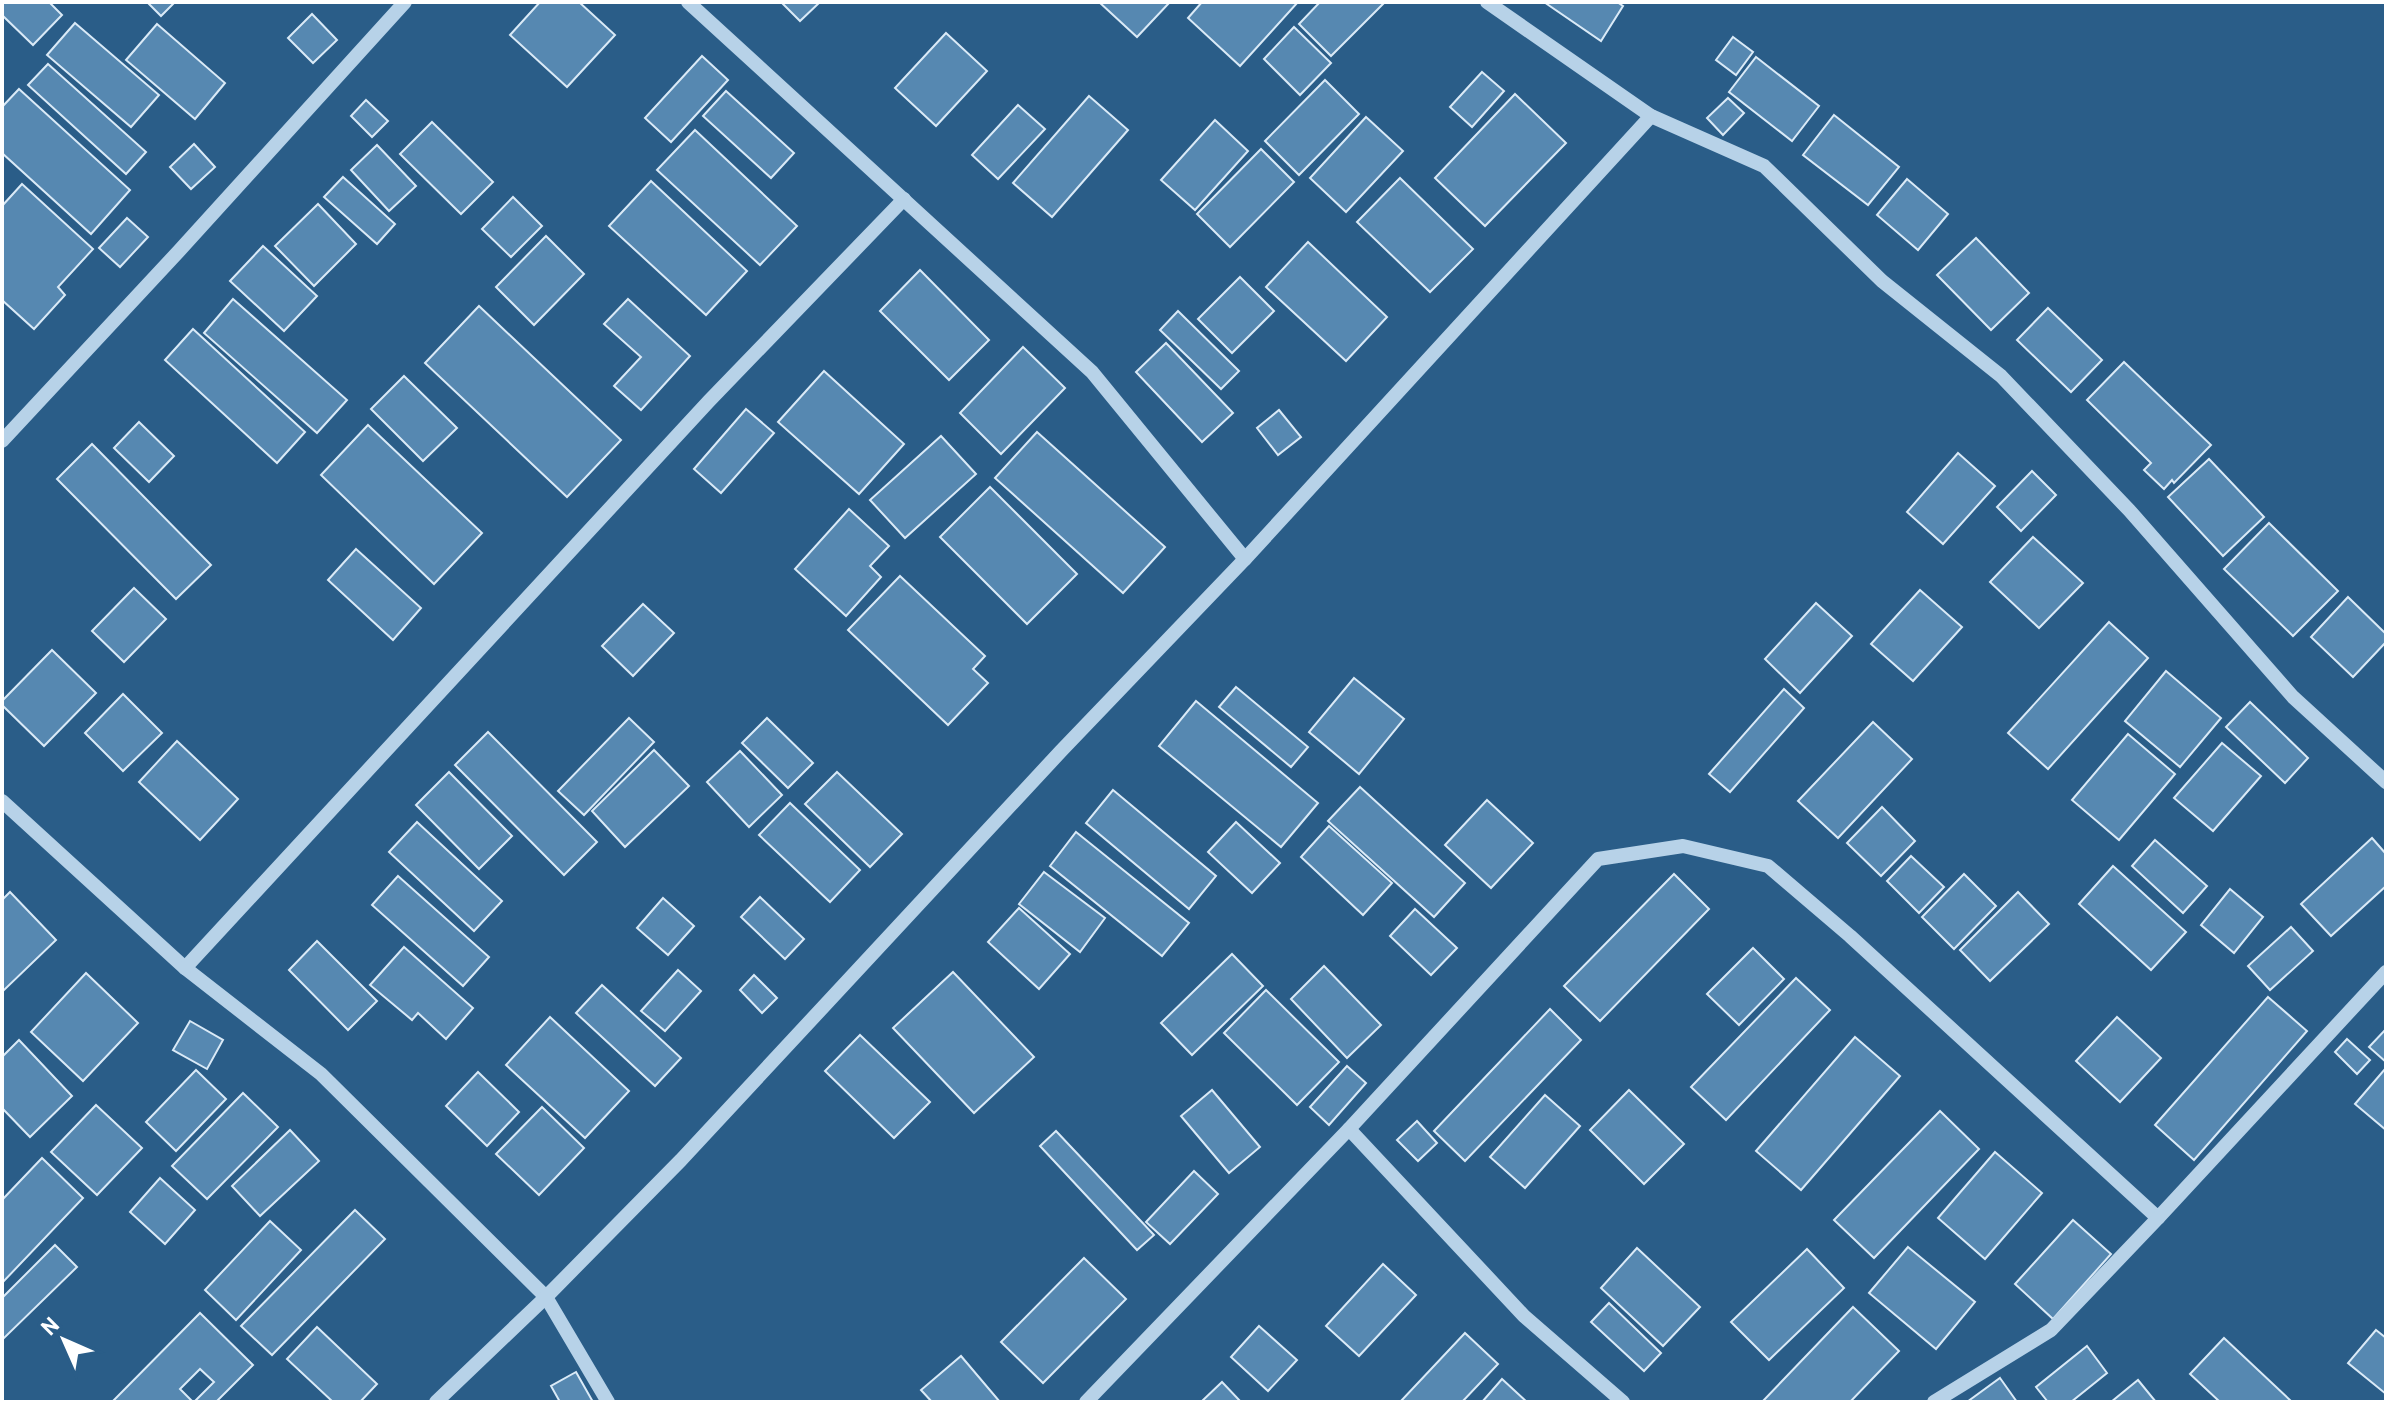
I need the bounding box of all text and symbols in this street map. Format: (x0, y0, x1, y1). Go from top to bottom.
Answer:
north arrow (24, 1300, 104, 1380)
text: N (35, 1311, 64, 1340)

